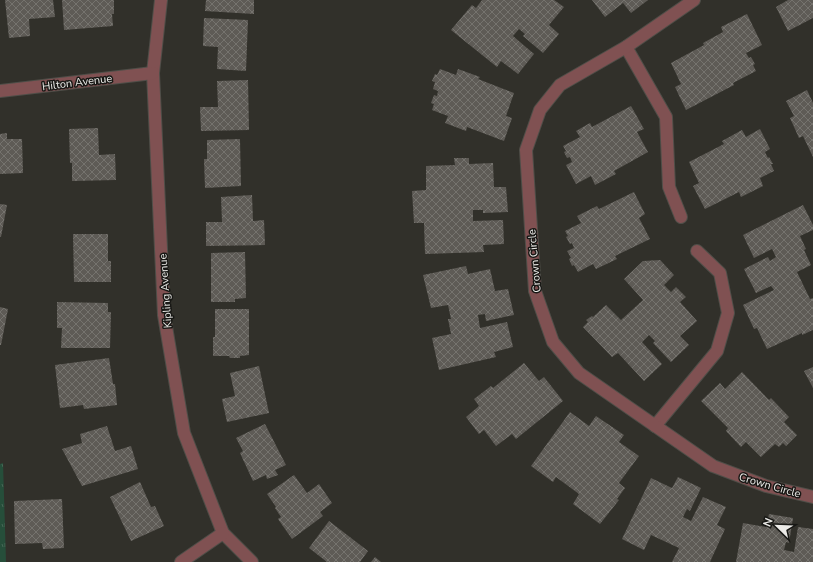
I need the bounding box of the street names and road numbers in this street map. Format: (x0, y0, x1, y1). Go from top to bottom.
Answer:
street label: Hilton Avenue (41, 71, 113, 94)
street label: Crown Circle (524, 228, 545, 293)
street label: Kipling Avenue (155, 253, 176, 329)
street label: Crown Circle (737, 470, 803, 501)

